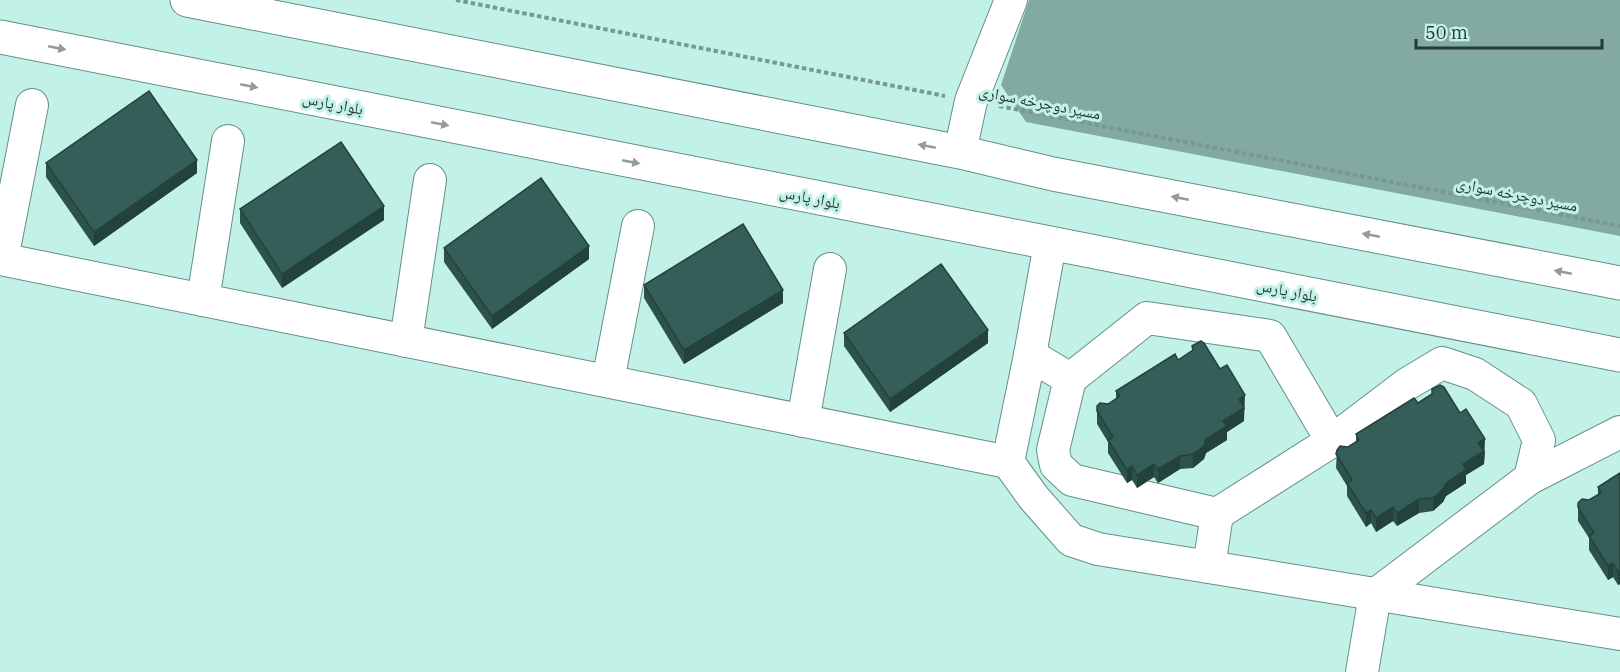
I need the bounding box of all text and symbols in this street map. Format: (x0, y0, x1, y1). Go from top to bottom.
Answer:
scale bar (1416, 12, 1602, 50)
text: 50 m (1425, 21, 1468, 44)
one-way arrow (48, 44, 67, 53)
street label: مسیر دوچرخه سواری (977, 80, 1103, 125)
one-way arrow (239, 82, 258, 91)
street label: بلوار پارس (301, 87, 365, 120)
one-way arrow (431, 120, 450, 129)
one-way arrow (917, 141, 936, 150)
one-way arrow (622, 158, 641, 167)
street label: مسیر دوچرخه سواری (1454, 172, 1580, 217)
street label: بلوار پارس (778, 181, 842, 214)
one-way arrow (1170, 193, 1189, 202)
one-way arrow (1361, 230, 1380, 239)
one-way arrow (1553, 267, 1572, 276)
street label: بلوار پارس (1255, 274, 1319, 307)

